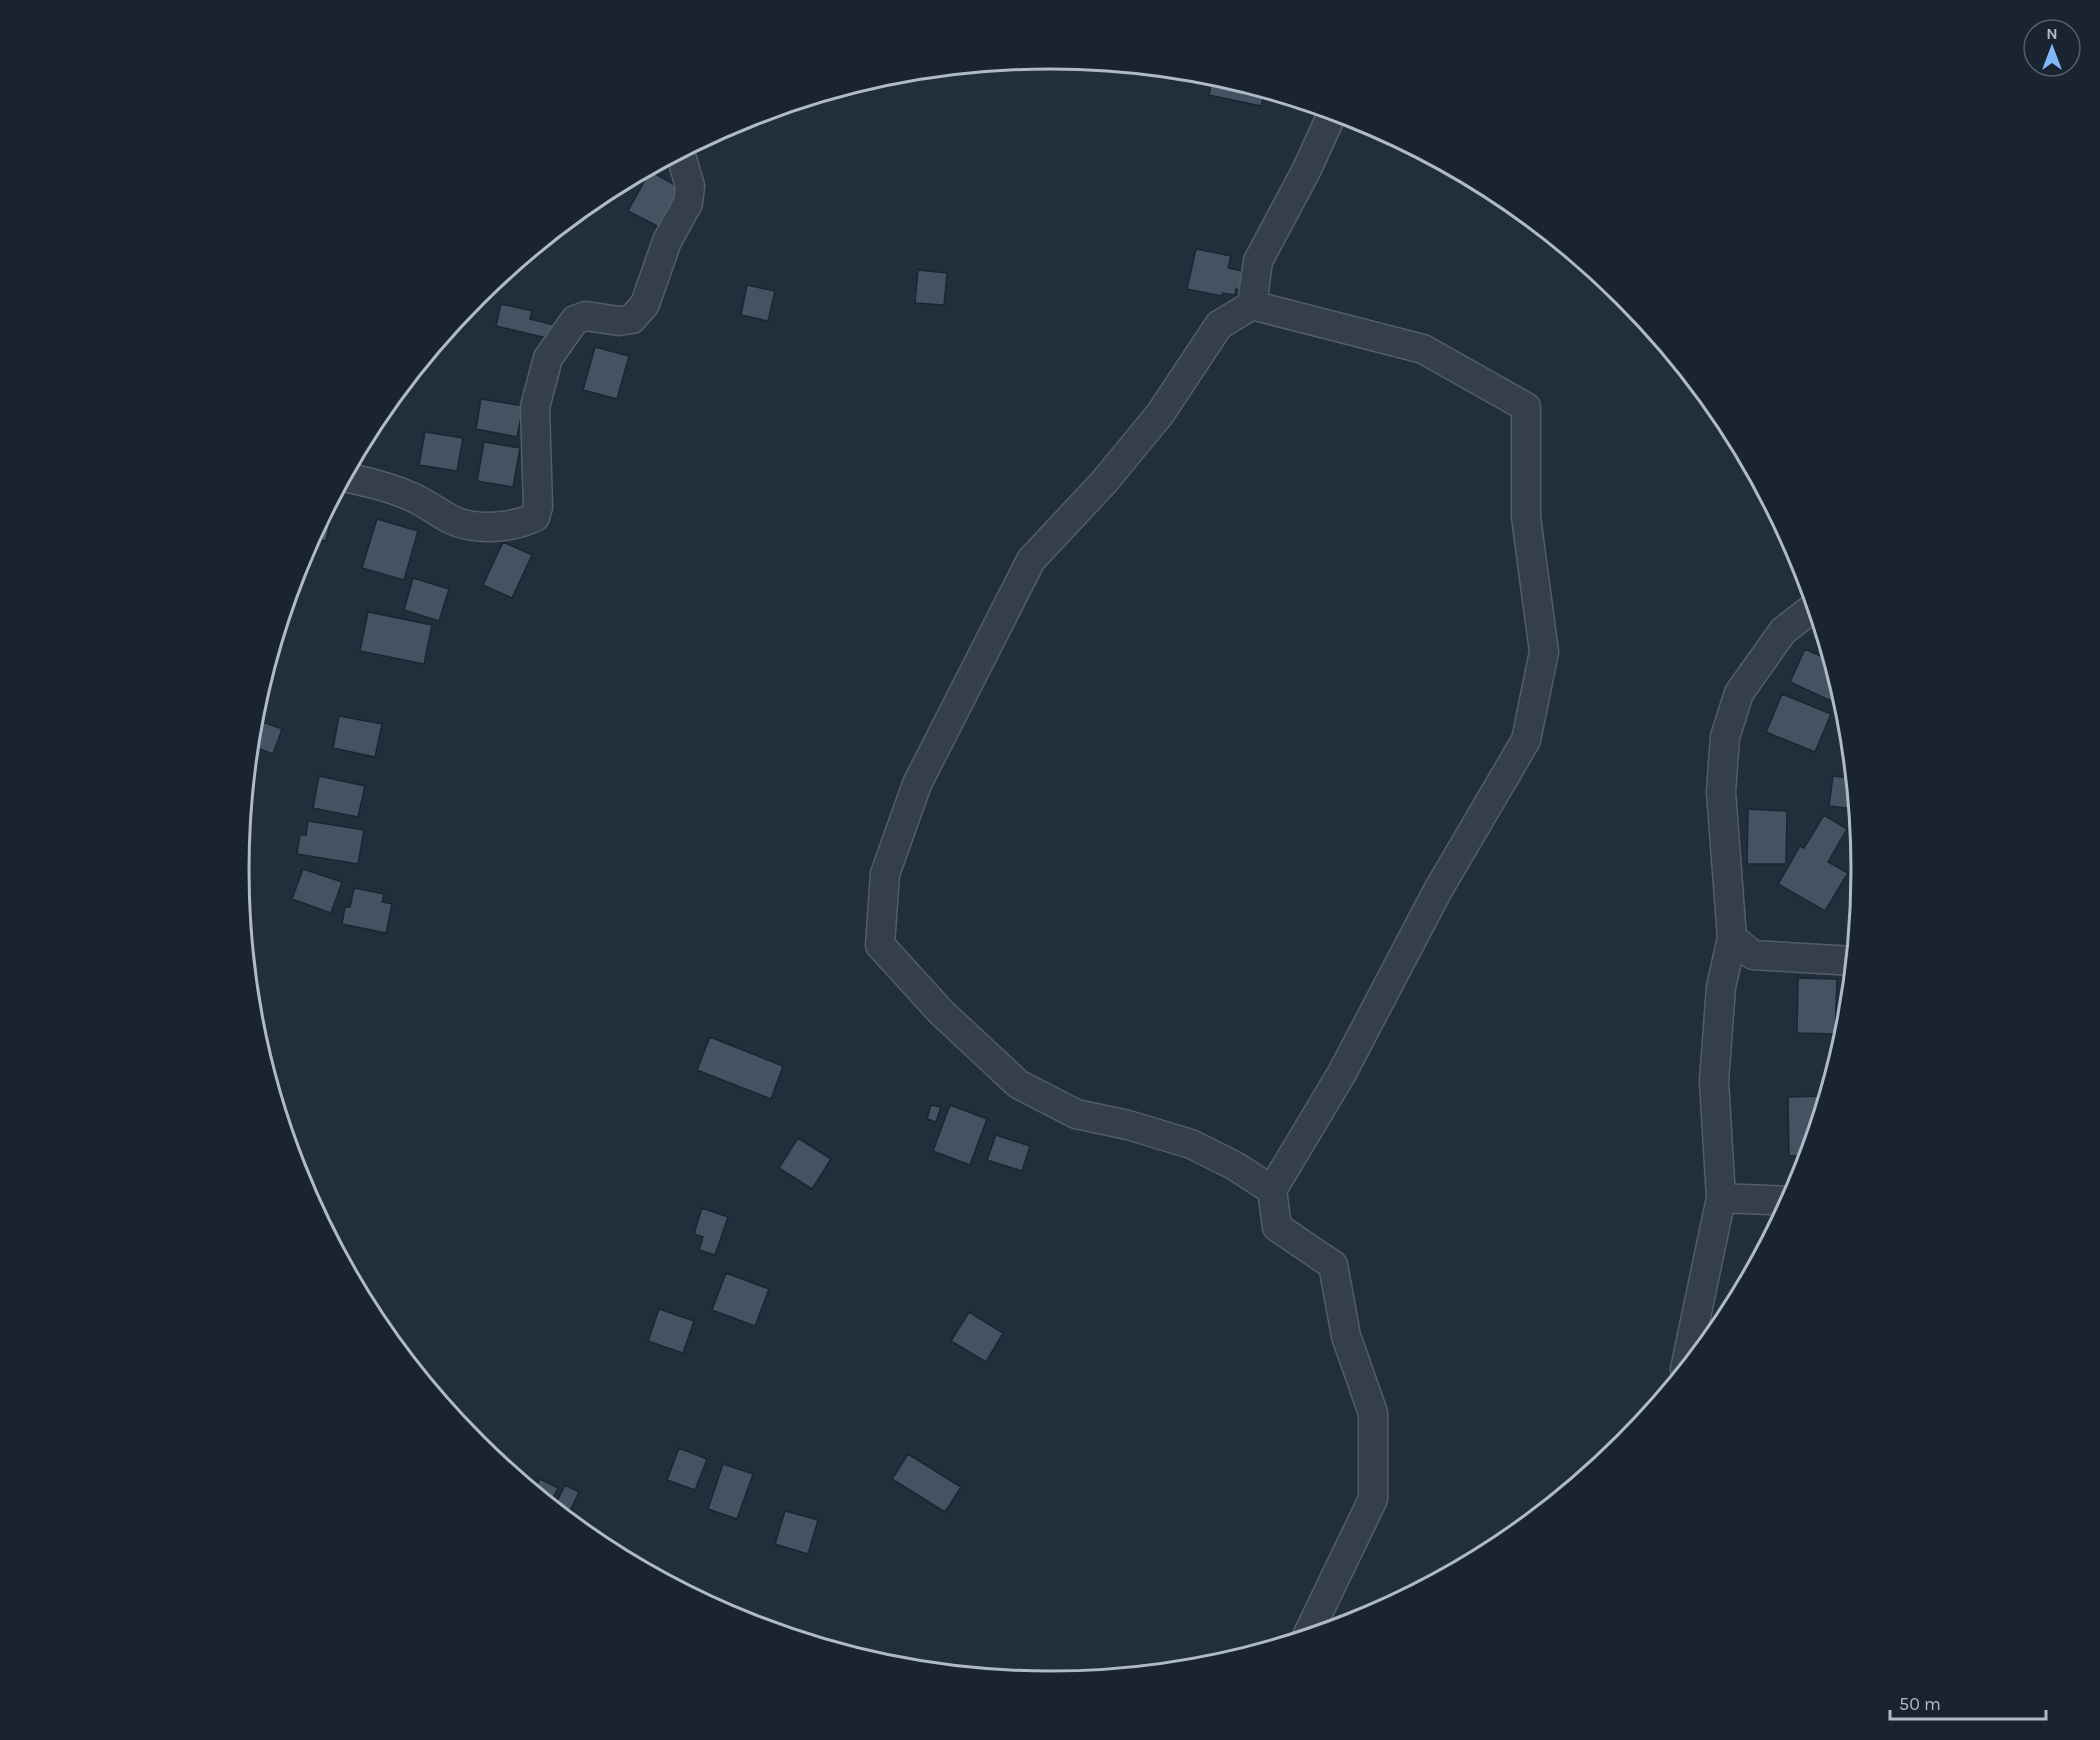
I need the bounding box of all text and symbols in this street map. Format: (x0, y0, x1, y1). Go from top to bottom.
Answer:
north arrow (2022, 18, 2082, 78)
text: N (2046, 24, 2058, 43)
scale bar (1890, 1683, 2046, 1721)
text: 50 m (1899, 1693, 1941, 1715)

